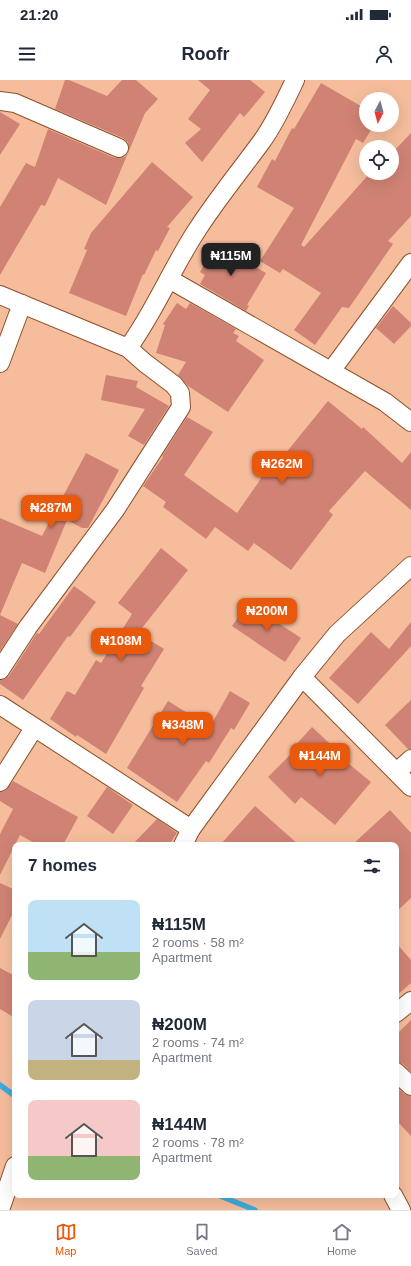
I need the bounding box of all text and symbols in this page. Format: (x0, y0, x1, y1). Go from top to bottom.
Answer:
text: 21:20 (20, 6, 58, 23)
icon: menu (16, 43, 38, 65)
icon: person (373, 43, 395, 65)
text: Roofr (182, 44, 230, 64)
north arrow (359, 92, 399, 132)
map controls (359, 92, 399, 180)
button: locate (359, 140, 399, 180)
pin: ₦115M (203, 243, 259, 277)
text: ₦115M (210, 248, 252, 263)
pin: ₦262M (254, 451, 310, 485)
text: ₦262M (261, 456, 303, 471)
pin: ₦287M (23, 495, 79, 529)
text: ₦287M (30, 500, 72, 515)
pin: ₦200M (239, 598, 295, 632)
text: ₦200M (246, 603, 288, 618)
pin: ₦108M (93, 628, 149, 662)
text: ₦108M (100, 633, 142, 648)
pin: ₦348M (155, 712, 211, 746)
text: ₦348M (162, 717, 204, 732)
pin: ₦144M (292, 743, 348, 777)
text: ₦144M (299, 748, 341, 763)
icon: filters (361, 855, 383, 877)
text: 7 homes (28, 856, 97, 875)
text: ₦115M (152, 915, 206, 934)
icon: home (60, 916, 108, 964)
text: 2 rooms · 58 m² (152, 935, 244, 950)
text: Apartment (152, 950, 212, 965)
text: ₦200M (152, 1015, 207, 1034)
icon: home (60, 1016, 108, 1064)
text: 2 rooms · 74 m² (152, 1035, 244, 1050)
text: Apartment (152, 1050, 212, 1065)
text: ₦144M (152, 1115, 207, 1134)
icon: home (60, 1116, 108, 1164)
text: 2 rooms · 78 m² (152, 1135, 244, 1150)
text: Apartment (152, 1150, 212, 1165)
tab: Map (55, 1221, 77, 1257)
tab: Saved (186, 1221, 217, 1257)
tab: Home (327, 1221, 356, 1257)

